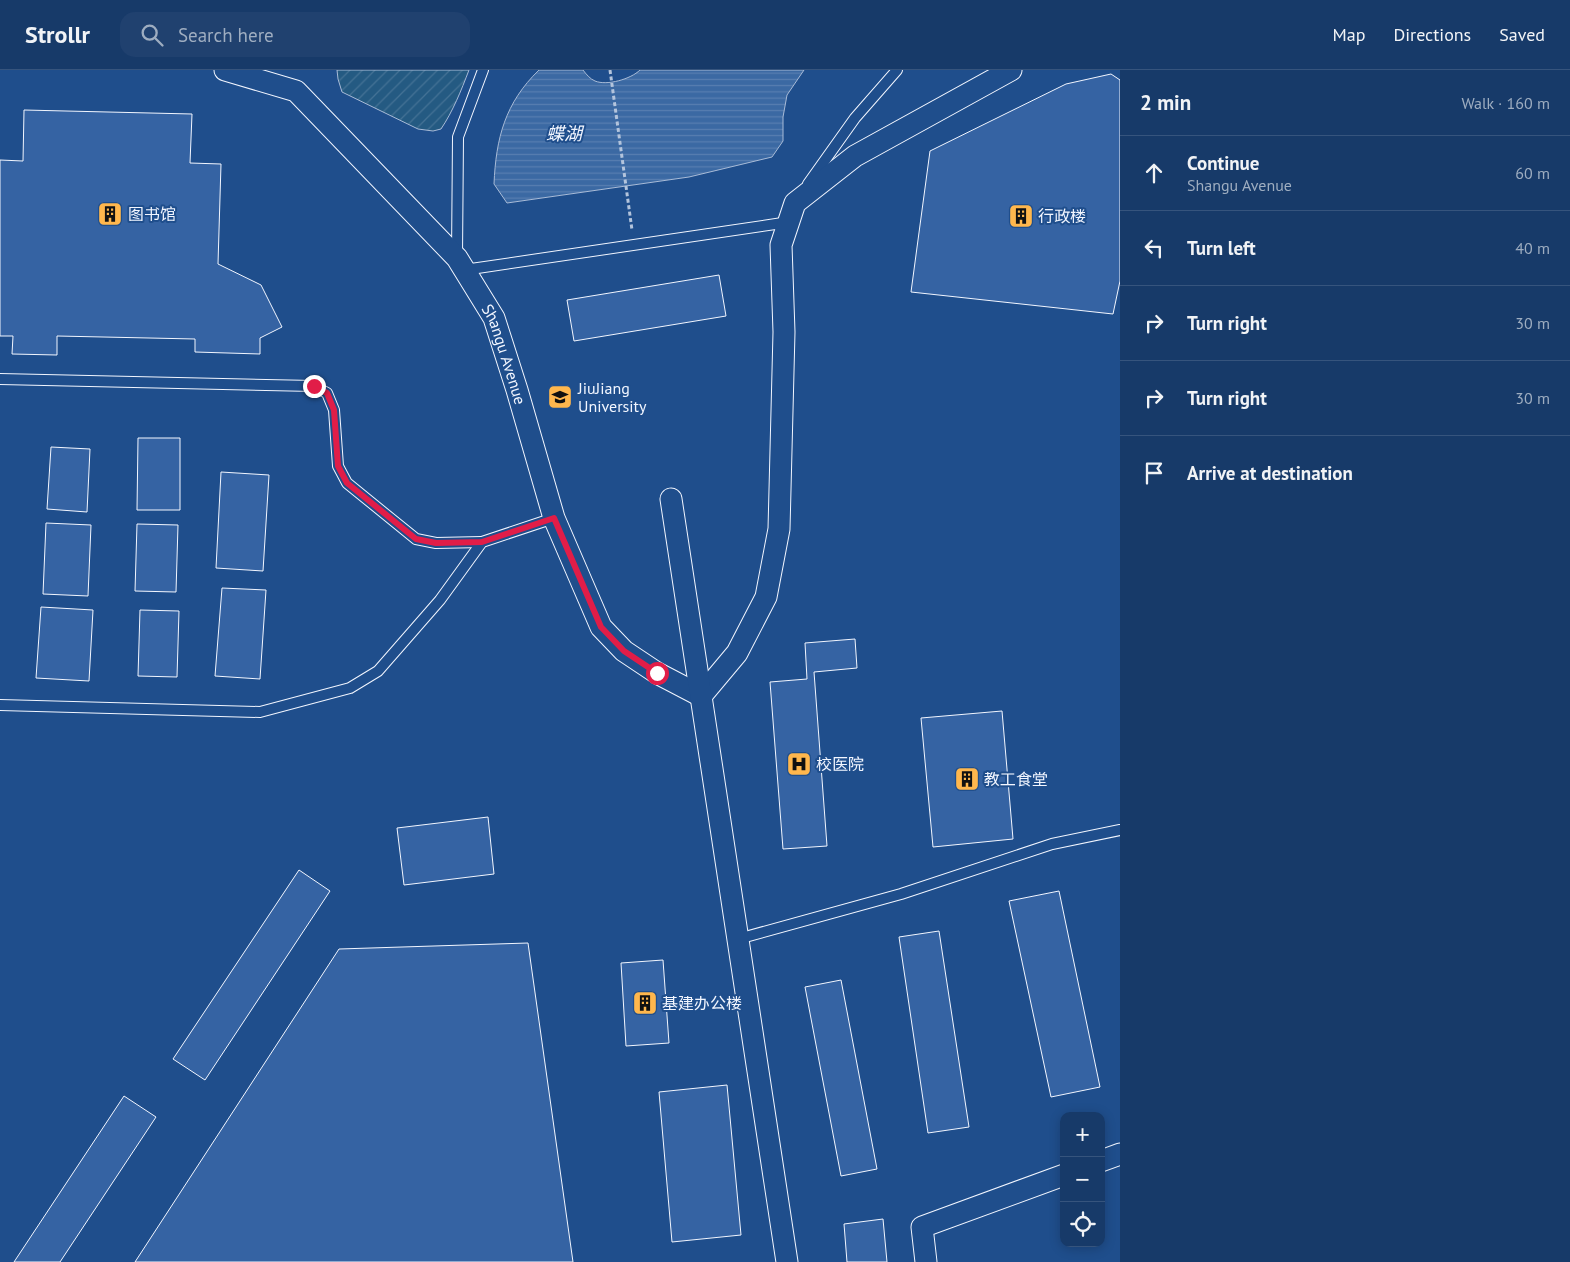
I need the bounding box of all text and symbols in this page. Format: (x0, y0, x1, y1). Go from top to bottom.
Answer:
search box (120, 12, 470, 57)
text: Strollr (25, 19, 90, 50)
icon: search (138, 21, 166, 49)
text: Search here (178, 23, 274, 47)
text: Map (1333, 23, 1365, 46)
text: Directions (1393, 23, 1471, 46)
text: Saved (1499, 23, 1545, 46)
text: 2 min (1140, 89, 1191, 116)
text: Walk · 160 m (1461, 93, 1550, 113)
water label: 蝶湖 (546, 122, 585, 145)
text: Continue (1187, 151, 1259, 175)
icon: ahead (1140, 159, 1168, 187)
text: 60 m (1515, 163, 1550, 183)
text: Shangu Avenue (1187, 175, 1292, 195)
building icon: 图书馆 (97, 201, 123, 227)
building icon: 行政楼 (1008, 203, 1034, 229)
place label: 图书馆 (128, 204, 176, 224)
place label: 行政楼 (1038, 206, 1086, 226)
icon: left (1140, 234, 1168, 262)
text: Turn left (1187, 236, 1256, 260)
text: 40 m (1515, 238, 1550, 258)
street label: Shangu Avenue (478, 300, 531, 407)
icon: right (1140, 309, 1168, 337)
text: Turn right (1187, 311, 1267, 335)
text: 30 m (1515, 313, 1550, 333)
route end (303, 375, 326, 398)
place label: JiuJiang University (577, 378, 647, 416)
school or university icon: JiuJiang University (547, 384, 573, 410)
icon: right (1140, 384, 1168, 412)
text: Turn right (1187, 386, 1267, 410)
text: 30 m (1515, 388, 1550, 408)
icon: arrive (1140, 459, 1168, 487)
text: Arrive at destination (1187, 461, 1353, 485)
route start (646, 662, 669, 685)
hospital icon: 校医院 (786, 751, 812, 777)
place label: 校医院 (816, 754, 864, 774)
building icon: 教工食堂 (954, 766, 980, 792)
place label: 教工食堂 (984, 769, 1048, 789)
building icon: 基建办公楼 (632, 990, 658, 1016)
place label: 基建办公楼 (662, 993, 742, 1013)
map controls (1060, 1112, 1105, 1247)
button: + (1060, 1112, 1105, 1157)
button: − (1060, 1157, 1105, 1202)
button: locate (1060, 1202, 1105, 1247)

